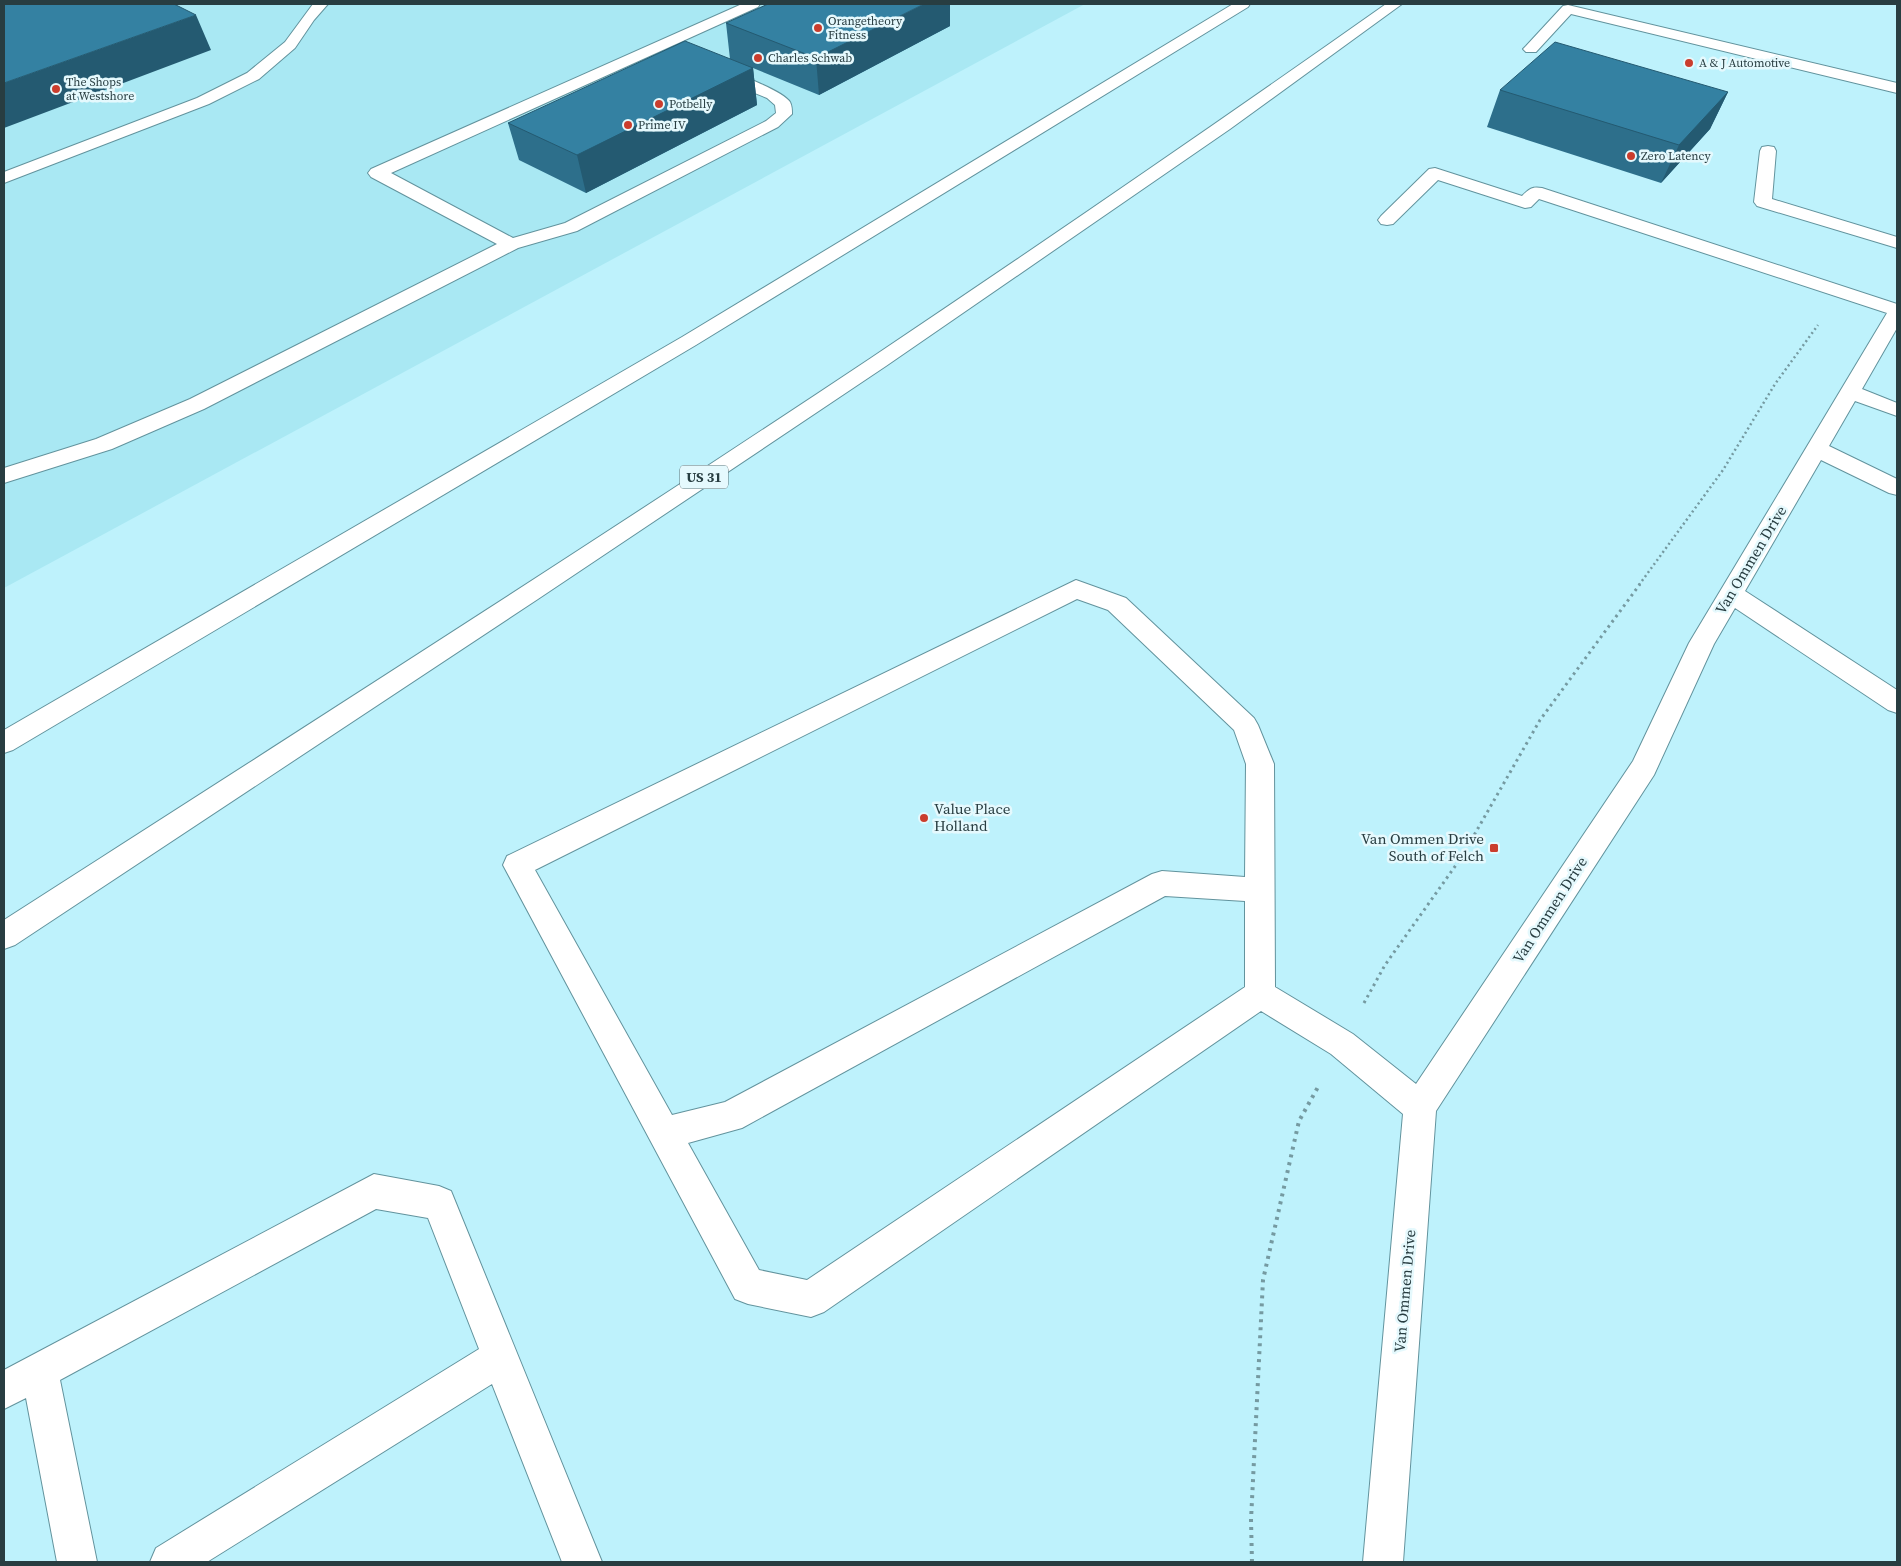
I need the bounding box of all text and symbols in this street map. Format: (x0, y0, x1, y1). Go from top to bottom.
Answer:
place label: Orangetheory Fitness (828, 13, 903, 43)
marker: Orangetheory Fitness (812, 22, 824, 34)
place label: Charles Schwab (768, 50, 852, 66)
marker: Charles Schwab (752, 52, 764, 64)
place label: A & J Automotive (1699, 55, 1790, 71)
marker: A & J Automotive (1683, 57, 1695, 69)
place label: The Shops at Westshore (66, 74, 134, 104)
marker: The Shops at Westshore (50, 83, 62, 95)
place label: Potbelly (669, 96, 713, 112)
marker: Potbelly (653, 98, 665, 110)
place label: Prime IV (638, 117, 686, 133)
marker: Prime IV (622, 119, 634, 131)
place label: Zero Latency (1641, 148, 1711, 164)
marker: Zero Latency (1625, 150, 1637, 162)
road number: US 31 (680, 466, 728, 488)
street label: Van Ommen Drive (1710, 501, 1791, 618)
place label: Value Place Holland (934, 798, 1011, 836)
marker: Value Place Holland (918, 812, 930, 824)
place label: Van Ommen Drive South of Felch (1361, 828, 1484, 866)
marker: Van Ommen Drive South of Felch (1488, 842, 1500, 854)
street label: Van Ommen Drive (1507, 852, 1592, 967)
street label: Van Ommen Drive (1389, 1228, 1420, 1353)

